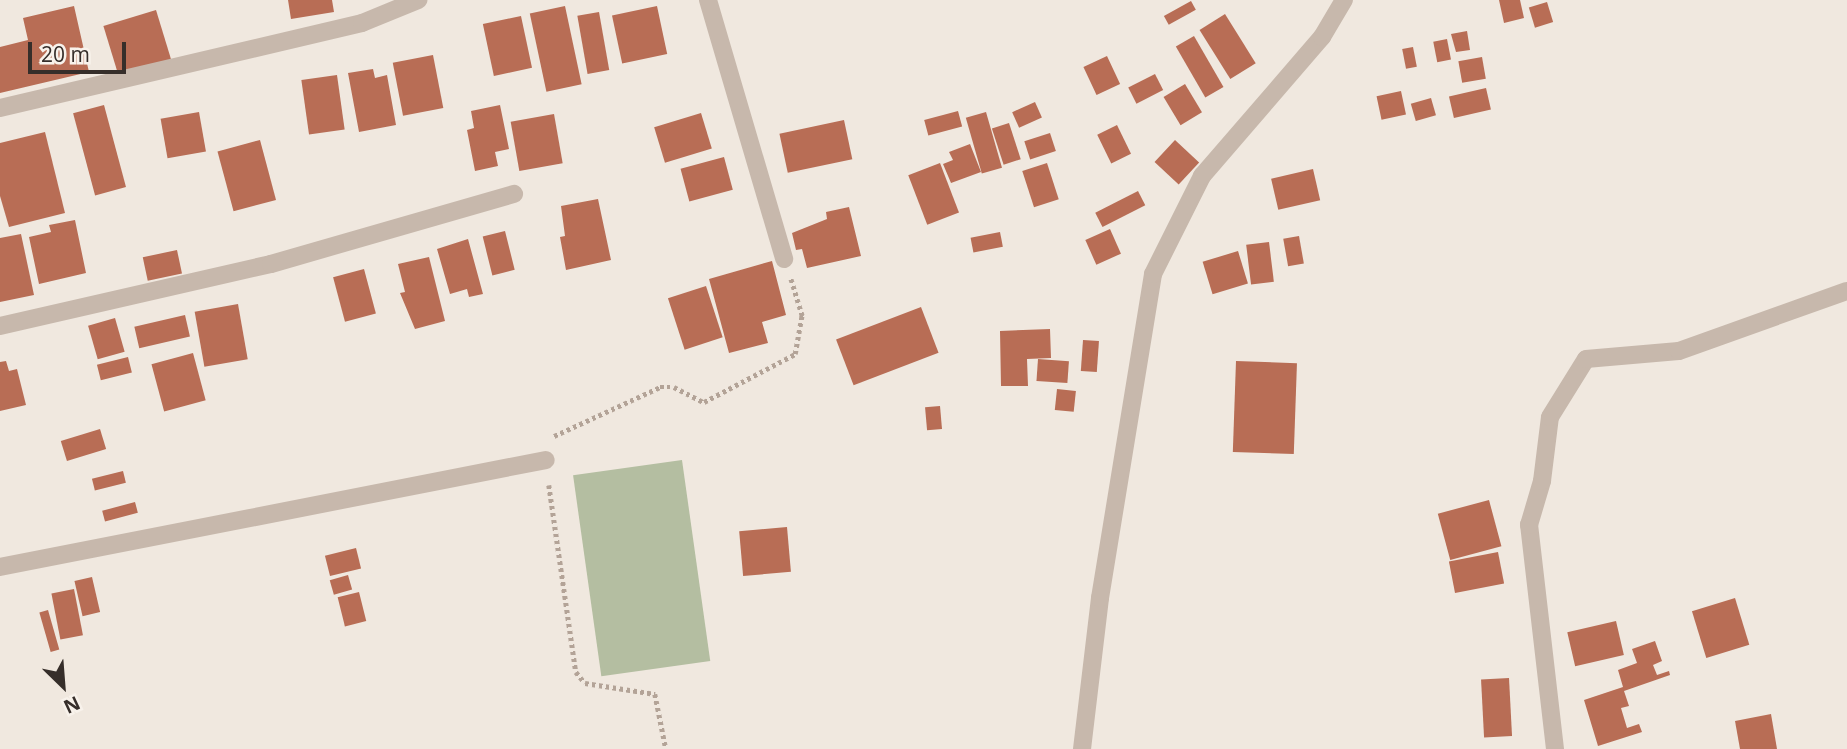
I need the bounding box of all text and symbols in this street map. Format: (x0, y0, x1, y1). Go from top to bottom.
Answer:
scale bar (32, 28, 130, 72)
text: 20 m (41, 40, 90, 68)
north arrow (28, 651, 98, 721)
text: N (59, 690, 84, 720)

